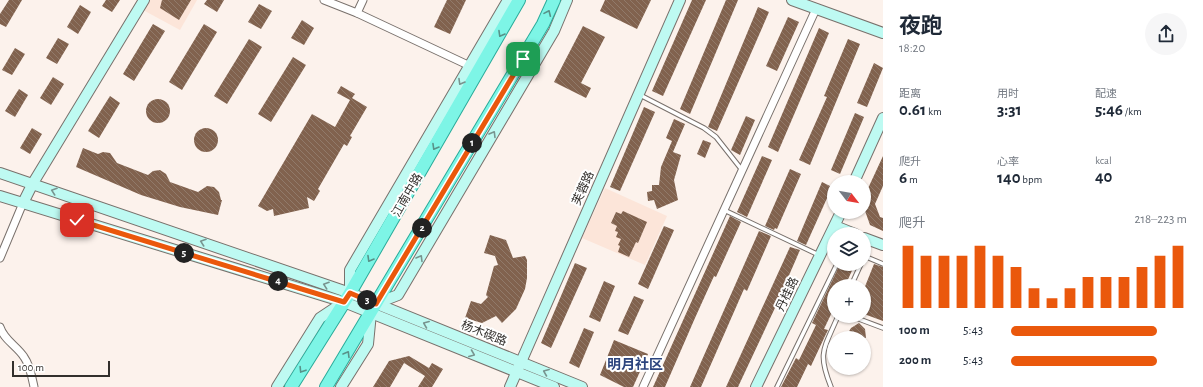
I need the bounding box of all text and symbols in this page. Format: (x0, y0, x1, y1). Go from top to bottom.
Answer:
one-way arrow (543, 10, 551, 17)
button: share (1145, 13, 1187, 55)
text: 夜跑 (899, 15, 943, 37)
one-way arrow (498, 30, 505, 37)
pin (506, 42, 540, 76)
text: 18:20 (899, 42, 925, 55)
icon: arrive (512, 48, 534, 70)
one-way arrow (458, 78, 465, 85)
text: 距离 (899, 88, 921, 99)
text: 用时 (997, 88, 1019, 99)
text: 配速 (1095, 88, 1117, 99)
text: 0.61 (899, 101, 926, 118)
text: 3:31 (997, 101, 1022, 118)
text: 5:46 (1095, 101, 1123, 118)
text: km (926, 106, 942, 117)
text: /km (1123, 106, 1142, 117)
one-way arrow (488, 131, 495, 138)
pin: 1 (462, 133, 482, 153)
text: 1 (470, 137, 474, 148)
one-way arrow (433, 143, 440, 150)
text: kcal (1095, 155, 1112, 166)
text: 爬升 (899, 156, 921, 167)
text: 心率 (997, 156, 1019, 167)
text: 40 (1095, 168, 1112, 185)
street label: 芙蓉路 (569, 169, 596, 207)
text: 6 (899, 169, 907, 186)
text: 140 (997, 169, 1021, 186)
street label: 江南中路 (389, 171, 424, 219)
text: m (907, 174, 918, 185)
text: bpm (1021, 174, 1042, 185)
north arrow (827, 175, 871, 219)
map controls (827, 175, 871, 375)
one-way arrow (50, 187, 57, 195)
pin (60, 203, 94, 237)
icon: check (66, 209, 88, 231)
text: 218–223 m (1135, 213, 1187, 226)
text: 爬升 (899, 217, 925, 230)
pin: 2 (412, 218, 432, 238)
text: 2 (419, 222, 425, 233)
button: layers (827, 227, 871, 271)
one-way arrow (200, 239, 207, 247)
pin: 5 (174, 243, 194, 263)
text: 5 (182, 247, 186, 258)
one-way arrow (367, 255, 374, 262)
one-way arrow (415, 255, 422, 262)
pin: 4 (268, 271, 288, 291)
text: 4 (275, 275, 281, 286)
street label: 丹桂路 (773, 275, 800, 313)
button: + (827, 279, 871, 323)
one-way arrow (323, 281, 330, 290)
pin: 3 (357, 290, 377, 310)
text: 3 (365, 294, 369, 305)
street label: 杨木碶路 (459, 318, 509, 348)
one-way arrow (422, 320, 429, 328)
text: 100 m (899, 324, 930, 337)
text: 5:43 (963, 324, 983, 337)
button: − (827, 331, 871, 375)
one-way arrow (469, 349, 476, 357)
one-way arrow (342, 351, 349, 358)
text: 200 m (899, 354, 931, 367)
text: 5:43 (963, 354, 983, 367)
district label: 明月社区 (607, 356, 663, 372)
scale bar (12, 359, 110, 378)
text: 100 m (18, 362, 44, 373)
one-way arrow (299, 366, 307, 373)
one-way arrow (543, 369, 551, 377)

